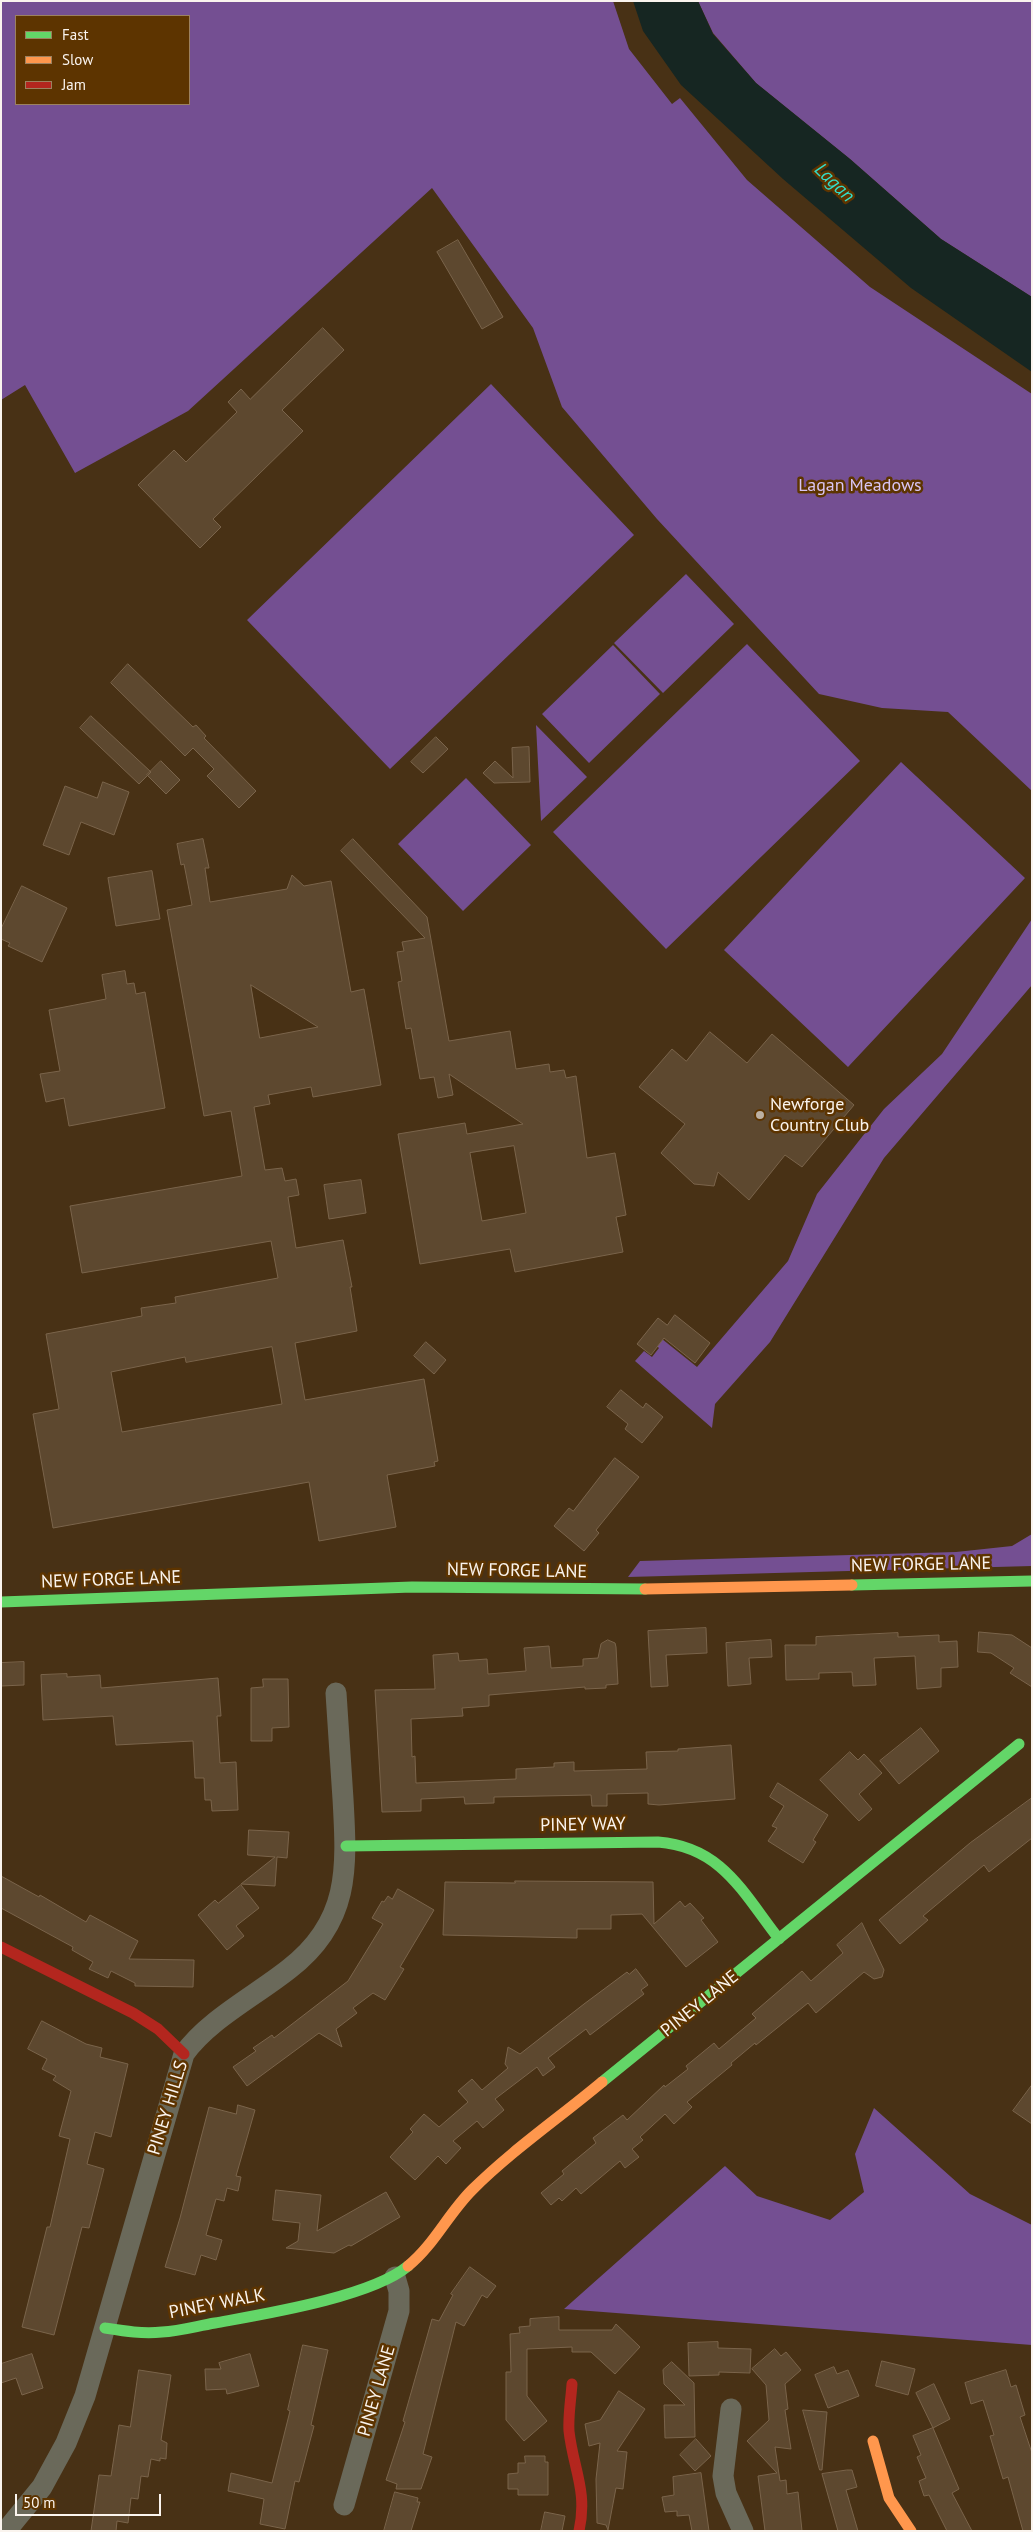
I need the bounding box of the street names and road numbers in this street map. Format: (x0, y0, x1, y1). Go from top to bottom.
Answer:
street label: NEW FORGE LANE (851, 1553, 991, 1577)
street label: NEW FORGE LANE (447, 1559, 587, 1583)
street label: NEW FORGE LANE (41, 1567, 181, 1593)
street label: PINEY WAY (540, 1813, 626, 1837)
street label: PINEY LANE (657, 1966, 743, 2042)
street label: PINEY HILLS (143, 2058, 193, 2158)
street label: PINEY WALK (167, 2284, 267, 2324)
street label: PINEY LANE (354, 2343, 400, 2439)

